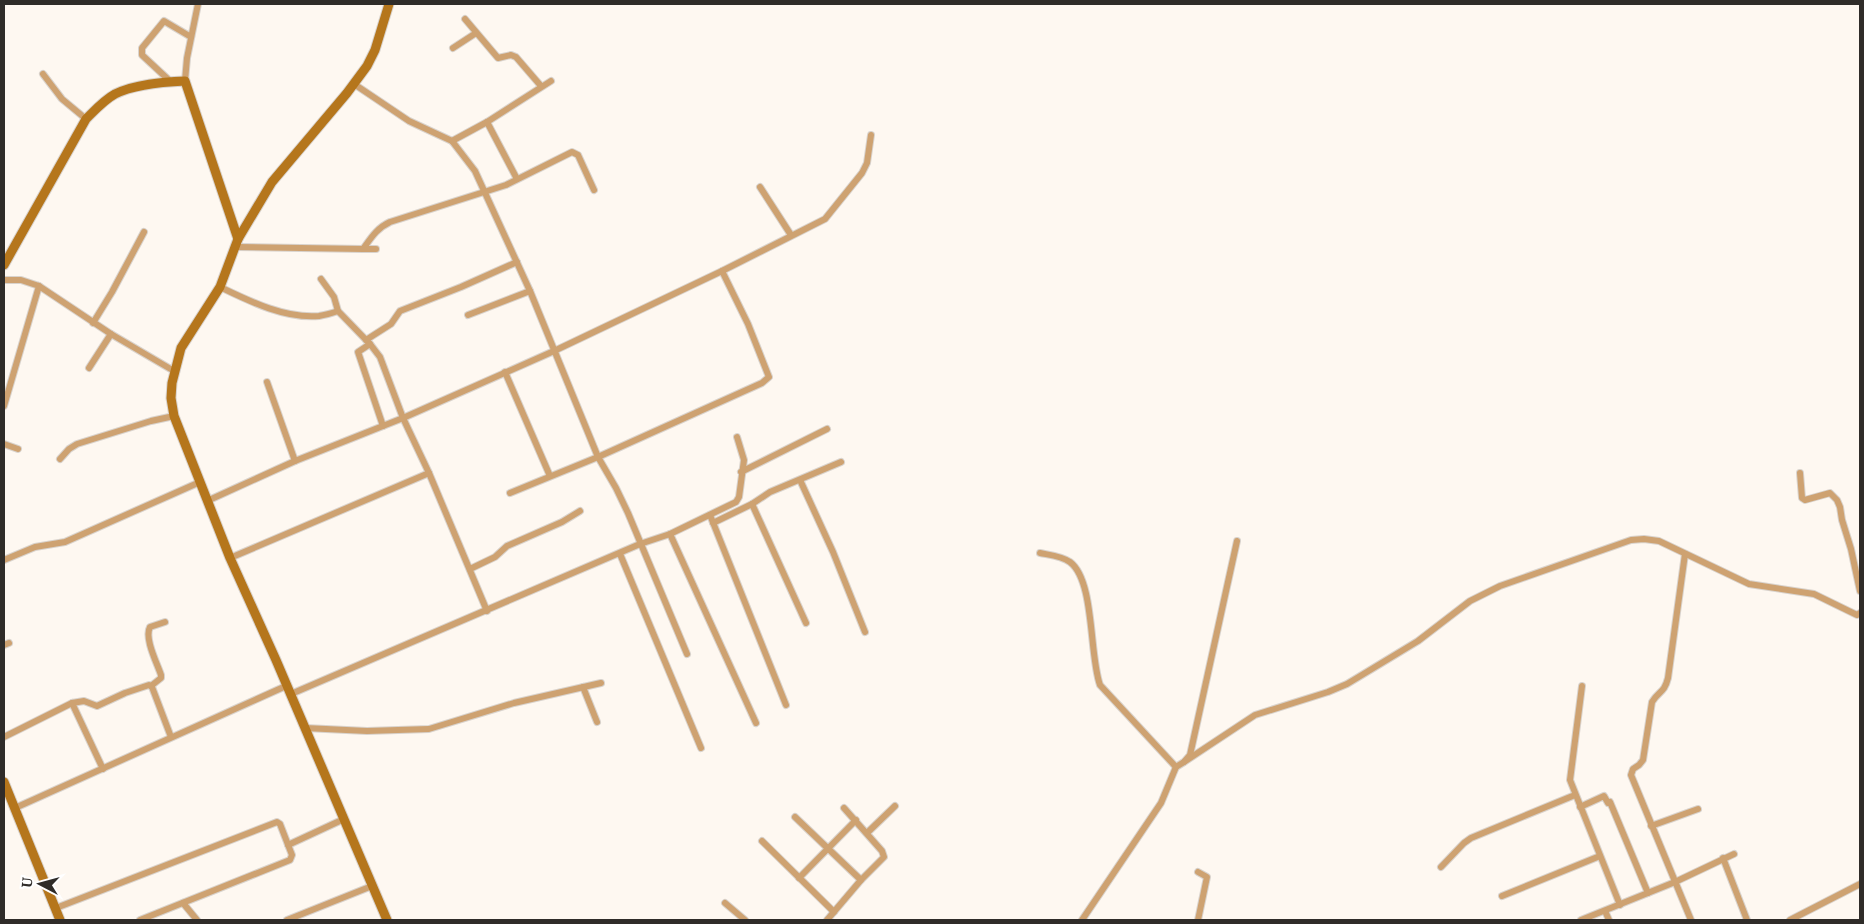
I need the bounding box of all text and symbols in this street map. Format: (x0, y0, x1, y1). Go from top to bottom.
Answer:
north arrow (15, 859, 65, 909)
text: U (17, 876, 37, 889)

